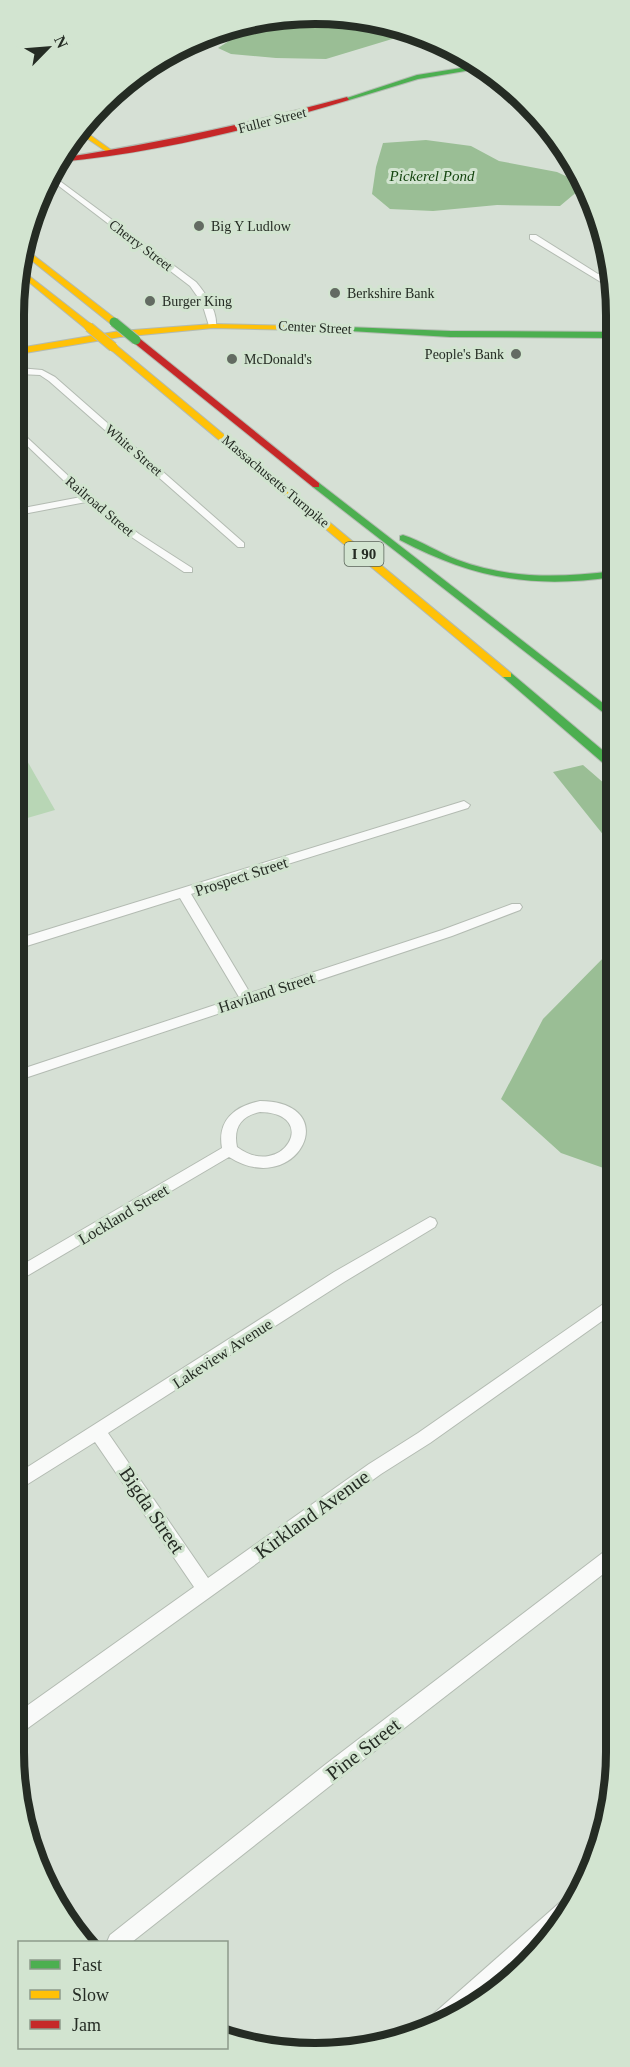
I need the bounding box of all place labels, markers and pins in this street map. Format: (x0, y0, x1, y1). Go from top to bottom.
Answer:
marker: Big Y Ludlow (192, 219, 206, 233)
place label: Big Y Ludlow (211, 219, 292, 234)
marker: Berkshire Bank (328, 286, 342, 300)
place label: Berkshire Bank (347, 286, 434, 301)
marker: Burger King (143, 294, 157, 308)
place label: Burger King (162, 294, 232, 309)
place label: People's Bank (425, 347, 504, 362)
marker: People's Bank (509, 347, 523, 361)
marker: McDonald's (225, 352, 239, 366)
place label: McDonald's (244, 352, 312, 367)

